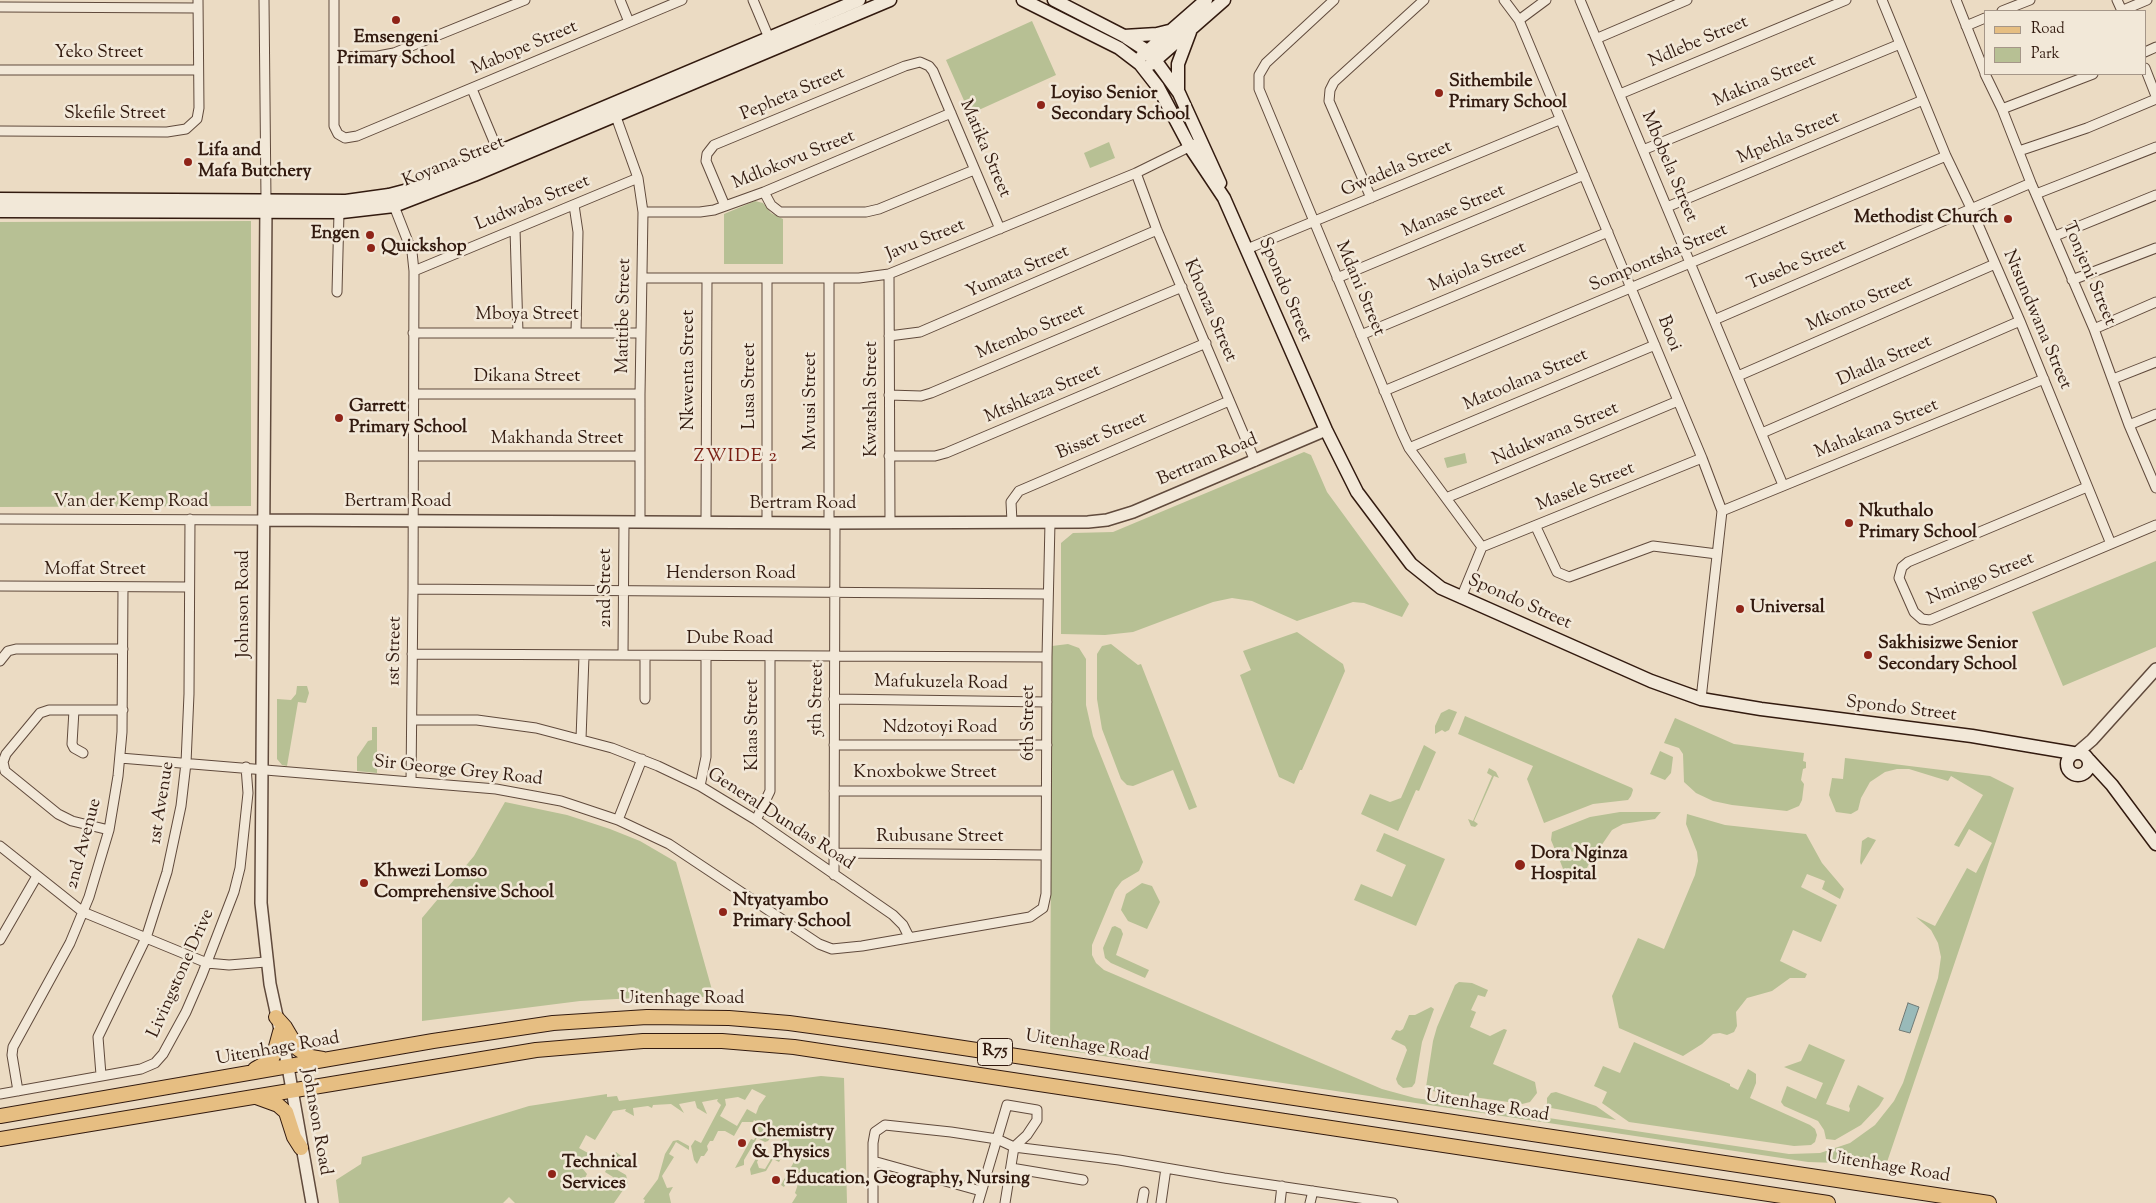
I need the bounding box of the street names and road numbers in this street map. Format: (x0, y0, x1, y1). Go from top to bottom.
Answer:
street label: Ndlebe Street (1646, 12, 1752, 74)
street label: Mabope Street (469, 17, 581, 81)
street label: Yeko Street (55, 43, 143, 65)
street label: Makina Street (1711, 51, 1819, 113)
street label: Pepheta Street (738, 63, 848, 127)
street label: Matika Street (954, 97, 1014, 201)
street label: Skefile Street (64, 104, 166, 126)
street label: Mbobela Street (1635, 108, 1701, 226)
street label: Mpehla Street (1735, 108, 1843, 170)
street label: Mdlokovu Street (730, 127, 858, 195)
street label: Koyana Street (400, 133, 508, 193)
street label: Gwadela Street (1338, 137, 1456, 203)
street label: Ludwaba Street (473, 171, 593, 237)
street label: Manase Street (1399, 181, 1509, 243)
street label: Javu Street (883, 215, 969, 267)
street label: Tonjeni Street (2056, 219, 2120, 329)
street label: Sompontsha Street (1587, 220, 1731, 298)
street label: Spondo Street (1252, 235, 1316, 345)
street label: Tusebe Street (1744, 235, 1850, 297)
street label: Mdani Street (1329, 238, 1389, 340)
street label: Majola Street (1426, 238, 1530, 298)
street label: Yumata Street (963, 242, 1073, 304)
street label: Ntsundwana Street (1997, 247, 2075, 393)
street label: Khonza Street (1178, 256, 1240, 366)
street label: Matitibe Street (613, 258, 637, 374)
street label: Mkonto Street (1804, 272, 1916, 338)
street label: Mtembo Street (974, 300, 1088, 366)
street label: Mboya Street (475, 305, 579, 327)
street label: Nkwenta Street (679, 310, 701, 430)
street label: Booi (1651, 313, 1685, 355)
street label: Dladla Street (1834, 332, 1936, 392)
street label: Kwatsha Street (862, 341, 884, 457)
street label: Lusa Street (740, 343, 762, 429)
street label: Matoolana Street (1461, 345, 1591, 417)
street label: Mvusi Street (801, 352, 823, 450)
street label: Mtshkaza Street (982, 361, 1104, 429)
street label: Dikana Street (474, 367, 580, 389)
street label: Mahakana Street (1812, 395, 1942, 465)
street label: Ndukwana Street (1490, 399, 1622, 471)
street label: Bisset Street (1054, 408, 1150, 466)
street label: Makhanda Street (491, 429, 623, 451)
street label: Bertram Road (1155, 430, 1261, 492)
street label: Masele Street (1534, 459, 1638, 517)
street label: Van der Kemp Road (54, 492, 208, 514)
street label: Bertram Road (345, 492, 451, 514)
street label: Bertram Road (750, 494, 856, 516)
street label: 2nd Street (596, 548, 618, 628)
street label: Nmingo Street (1924, 549, 2038, 611)
street label: Johnson Road (234, 550, 256, 658)
street label: Moffat Street (44, 560, 146, 582)
street label: Henderson Road (666, 564, 796, 586)
street label: Spondo Street (1464, 571, 1574, 635)
street label: 1st Street (385, 616, 407, 686)
street label: Dube Road (687, 629, 773, 651)
street label: 5th Street (807, 662, 829, 736)
street label: Mafukuzela Road (874, 672, 1008, 696)
street label: Klaas Street (743, 679, 765, 771)
street label: 6th Street (1019, 685, 1041, 761)
street label: Spondo Street (1845, 693, 1957, 727)
street label: Ndzotoyi Road (883, 718, 997, 740)
street label: Sir George Grey Road (372, 752, 544, 792)
street label: 1st Avenue (146, 760, 180, 846)
street label: Knoxbokwe Street (853, 763, 997, 785)
street label: General Dundas Road (703, 764, 857, 876)
street label: 2nd Avenue (63, 796, 107, 892)
street label: Rubusane Street (876, 827, 1004, 849)
street label: Livingstone Drive (144, 906, 220, 1042)
street label: Uitenhage Road (620, 989, 744, 1011)
street label: Uitenhage Road (1024, 1027, 1150, 1067)
street label: Uitenhage Road (215, 1029, 341, 1071)
road number: R75 (978, 1038, 1012, 1066)
street label: Johnson Road (295, 1067, 335, 1177)
street label: Uitenhage Road (1424, 1087, 1550, 1127)
street label: Uitenhage Road (1825, 1148, 1951, 1188)

